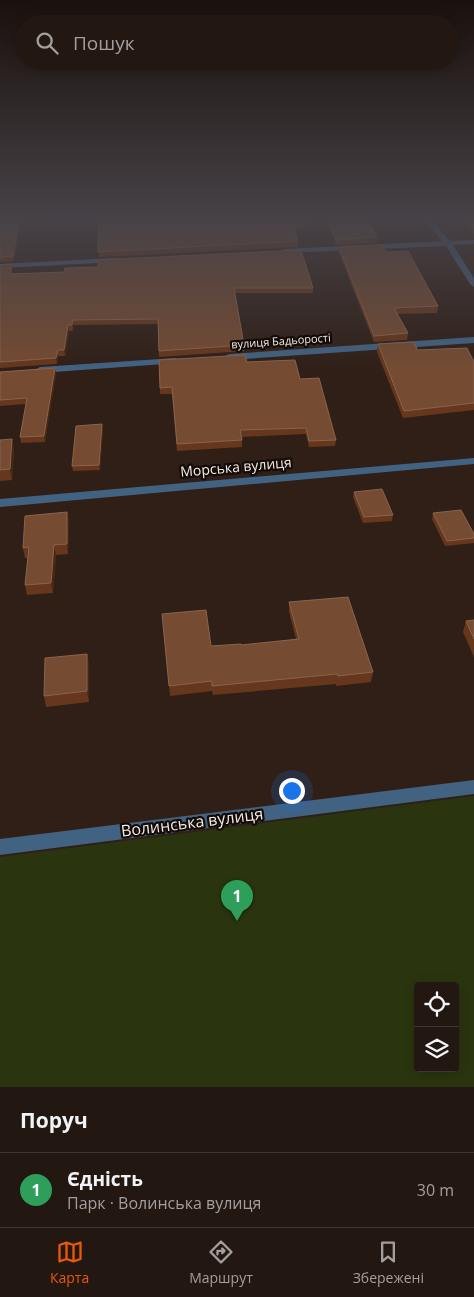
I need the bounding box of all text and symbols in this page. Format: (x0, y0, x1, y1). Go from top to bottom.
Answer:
search box (15, 15, 459, 70)
icon: search (33, 29, 61, 57)
text: Пошук (73, 30, 135, 56)
street label: вулиця Бадьорості (231, 330, 331, 351)
street label: Морська вулиця (180, 452, 292, 481)
your location (279, 778, 305, 804)
street label: Волинська вулиця (120, 802, 264, 842)
pin: 1 (221, 880, 253, 921)
map controls (414, 982, 459, 1072)
button: locate (414, 982, 459, 1027)
button: layers (414, 1027, 459, 1072)
text: Поруч (20, 1106, 88, 1134)
text: Єдність (67, 1166, 143, 1192)
text: 1 (31, 1179, 41, 1201)
text: 30 m (417, 1179, 454, 1201)
text: Парк · Волинська вулиця (67, 1192, 261, 1214)
tab: Карта (50, 1238, 89, 1287)
tab: Маршрут (189, 1238, 253, 1287)
tab: Збережені (353, 1238, 424, 1287)

